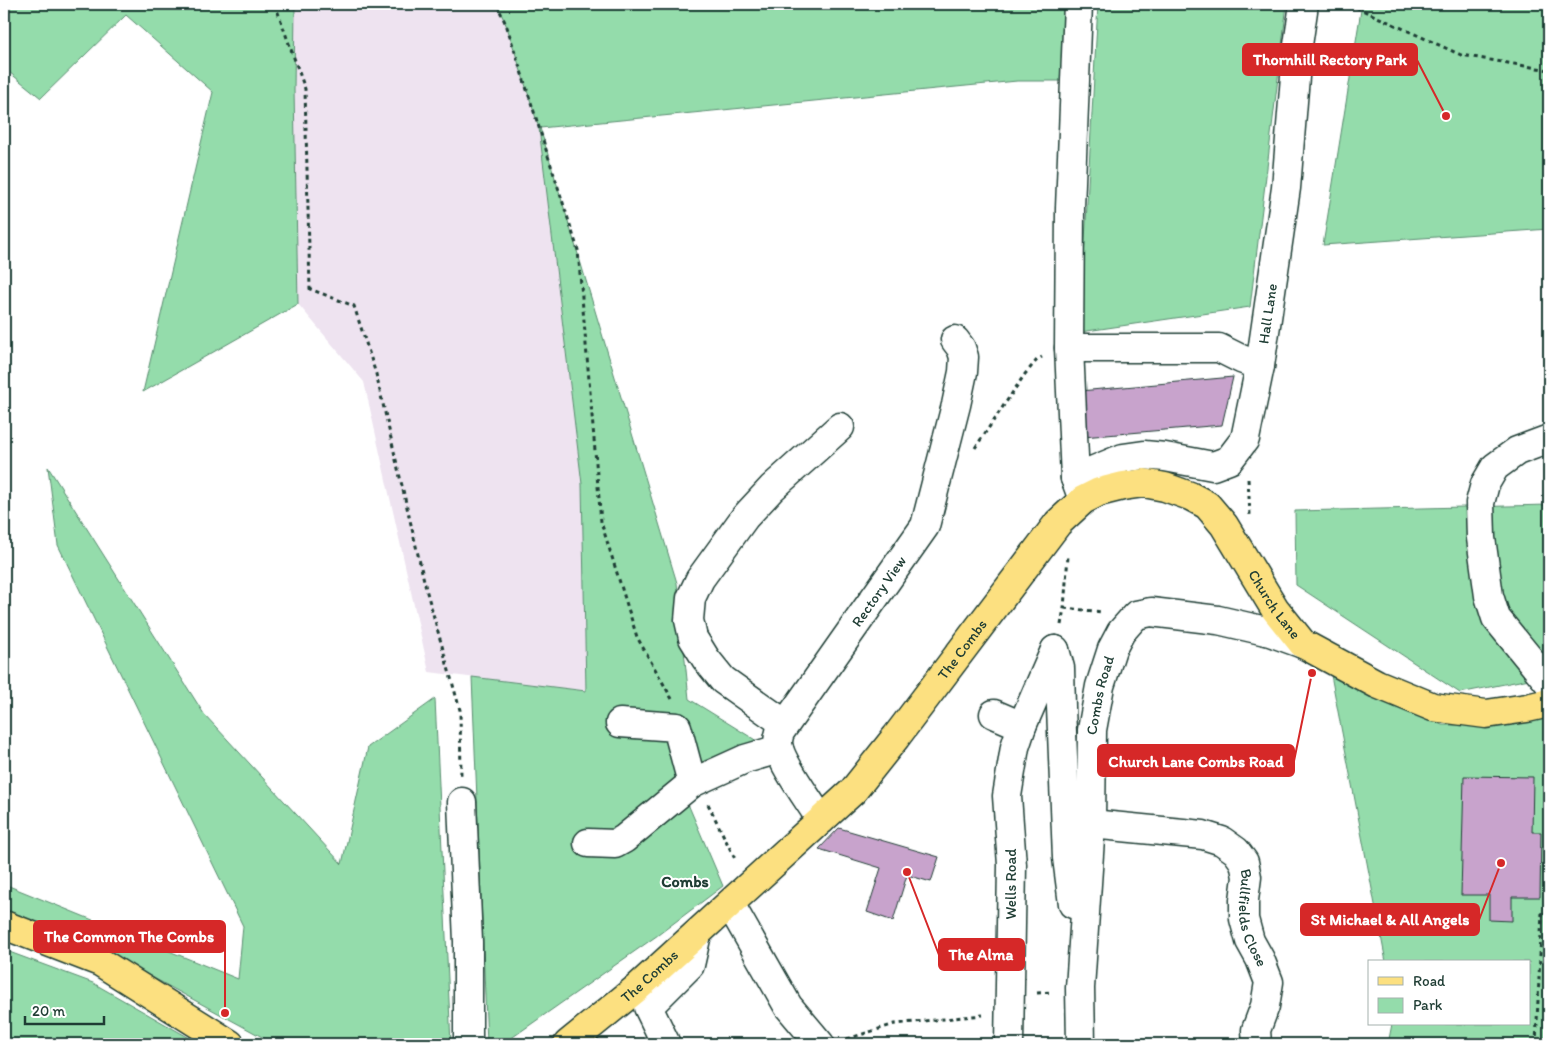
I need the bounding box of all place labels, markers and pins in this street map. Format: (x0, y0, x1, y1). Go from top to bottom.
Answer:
callout: Thornhill Rectory Park (1243, 44, 1417, 75)
callout: Church Lane Combs Road (1098, 745, 1294, 776)
callout: St Michael & All Angels (1301, 904, 1479, 935)
callout: The Common The Combs (34, 921, 225, 952)
callout: The Alma (939, 939, 1024, 970)

